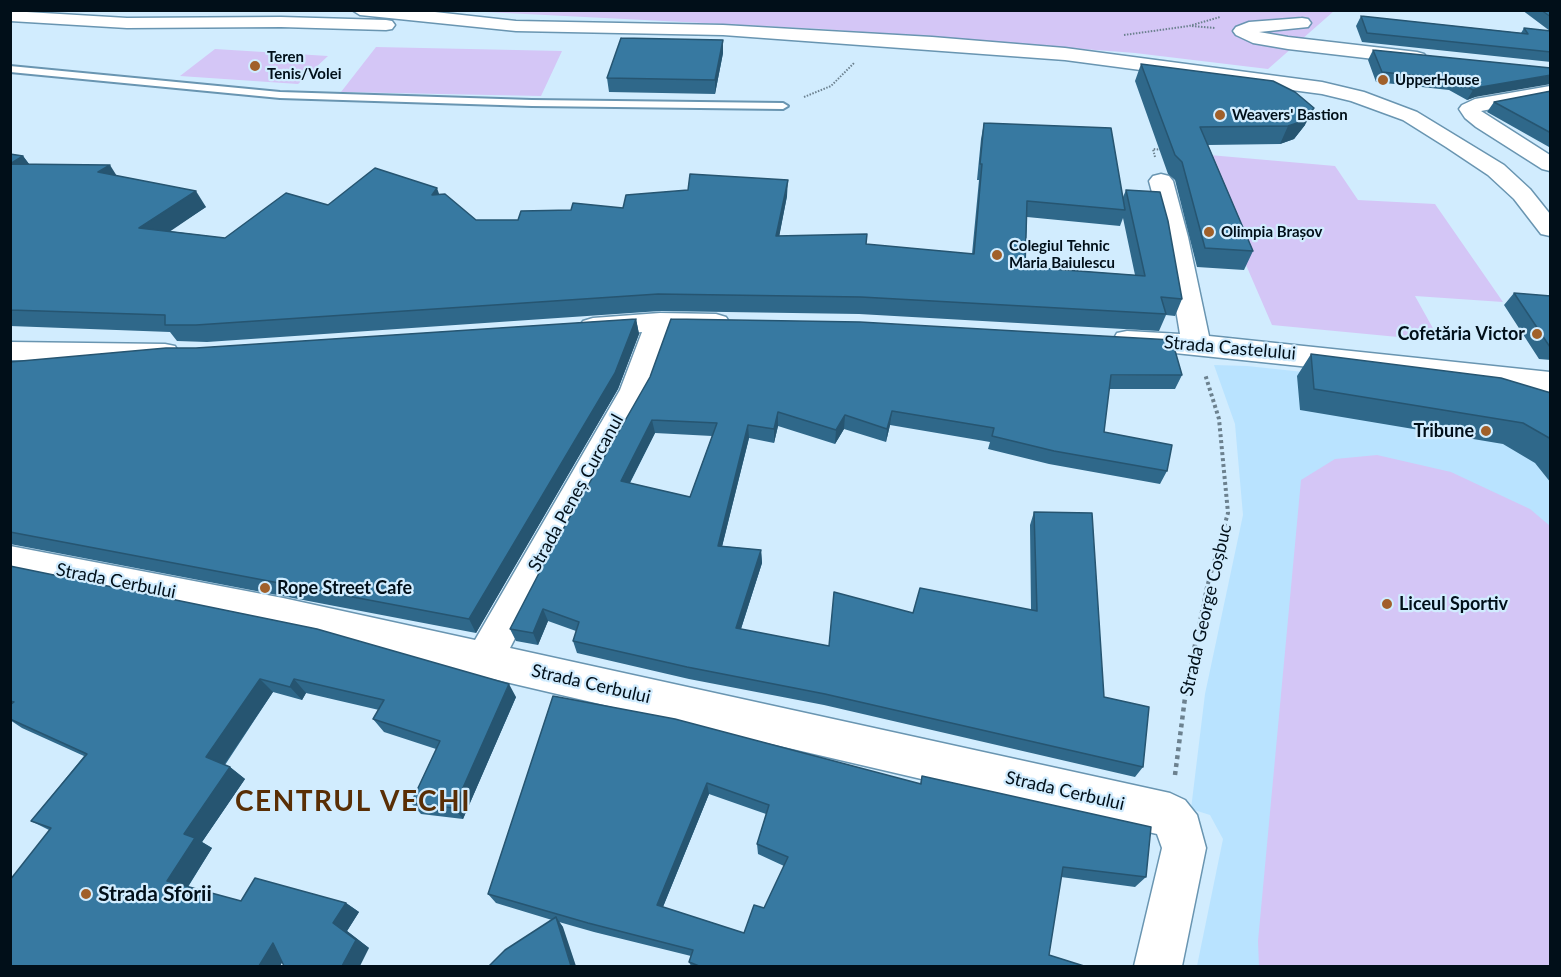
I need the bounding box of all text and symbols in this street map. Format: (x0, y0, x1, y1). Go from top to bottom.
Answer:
place label: Teren Tenis/Volei (267, 48, 342, 83)
marker: Teren Tenis/Volei (248, 59, 262, 73)
place label: UpperHouse (1395, 71, 1479, 89)
marker: UpperHouse (1376, 73, 1390, 87)
place label: Weavers' Bastion (1232, 106, 1348, 124)
marker: Weavers' Bastion (1213, 108, 1227, 122)
place label: Olimpia Brașov (1221, 223, 1322, 241)
marker: Olimpia Brașov (1202, 225, 1216, 239)
place label: Colegiul Tehnic Maria Baiulescu (1009, 237, 1115, 272)
marker: Colegiul Tehnic Maria Baiulescu (990, 248, 1004, 262)
place label: Cofetăria Victor (1397, 323, 1525, 345)
marker: Cofetăria Victor (1530, 327, 1544, 341)
street label: Strada Castelului (1163, 331, 1297, 365)
street label: Strada Peneș Curcanul (524, 411, 628, 575)
place label: Tribune (1414, 420, 1474, 442)
marker: Tribune (1479, 424, 1493, 438)
street label: Strada George Coșbuc (1176, 522, 1236, 698)
street label: Strada Cerbului (54, 559, 178, 603)
place label: Rope Street Cafe (277, 577, 412, 599)
marker: Rope Street Cafe (258, 581, 272, 595)
place label: Liceul Sportiv (1399, 593, 1508, 615)
marker: Liceul Sportiv (1380, 597, 1394, 611)
street label: Strada Cerbului (529, 660, 653, 708)
street label: Strada Cerbului (1003, 767, 1127, 815)
district label: CENTRUL VECHI (235, 785, 471, 819)
place label: Strada Sforii (98, 881, 212, 907)
marker: Strada Sforii (79, 887, 93, 901)

